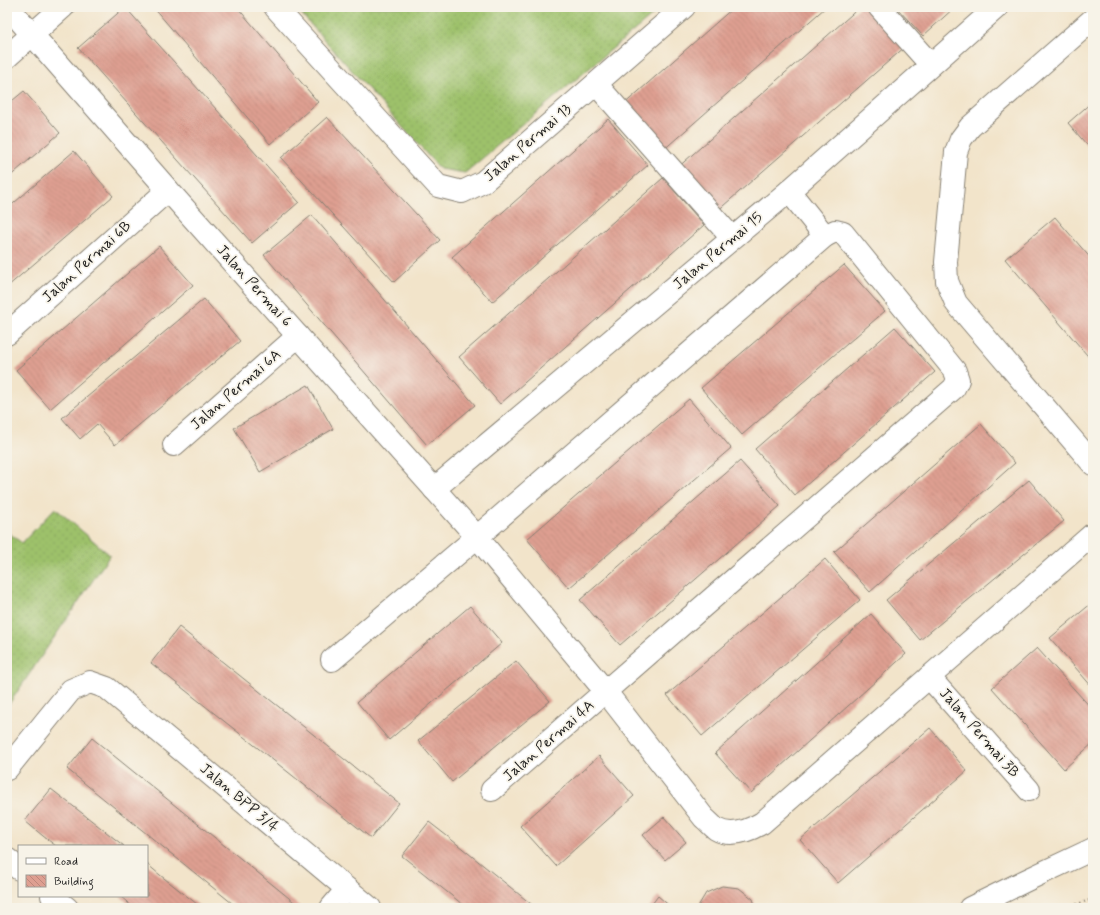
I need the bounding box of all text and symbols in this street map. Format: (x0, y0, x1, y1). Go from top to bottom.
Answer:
street label: Jalan Permai 13 (480, 100, 576, 186)
street label: Jalan Permai 15 (669, 208, 767, 294)
street label: Jalan Permai 6B (38, 217, 136, 307)
street label: Jalan Permai 6 (212, 241, 296, 332)
street label: Jalan Permai 6A (186, 345, 286, 435)
street label: Jalan Permai 3B (935, 684, 1023, 782)
street label: Jalan Permai 4A (499, 696, 599, 786)
street label: Jalan BPP 3/4 (195, 759, 283, 837)
legend (18, 845, 148, 897)
text: Road (54, 854, 78, 870)
text: Building (54, 874, 94, 891)

